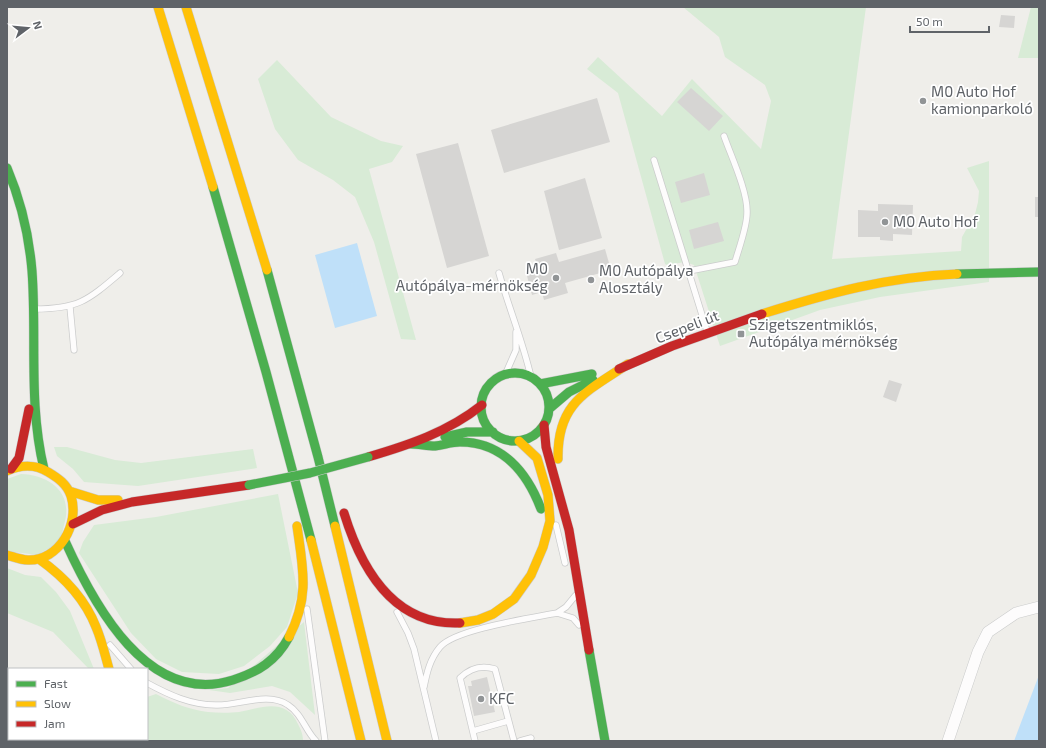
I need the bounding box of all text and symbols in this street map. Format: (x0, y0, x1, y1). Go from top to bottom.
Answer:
north arrow (8, 8, 48, 48)
scale bar (910, 8, 989, 34)
text: 50 m (916, 14, 943, 28)
text: N (31, 19, 45, 31)
place label: M0 Auto Hof kamionparkoló (931, 82, 1033, 117)
marker: M0 Auto Hof kamionparkoló (918, 96, 928, 106)
place label: M0 Auto Hof (893, 212, 978, 230)
marker: M0 Auto Hof (880, 217, 890, 227)
place label: M0 Autópálya-mérnökség (396, 259, 549, 294)
place label: M0 Autópálya Alosztály (599, 261, 693, 296)
marker: M0 Autópálya-mérnökség (551, 273, 561, 283)
marker: M0 Autópálya Alosztály (586, 275, 596, 285)
street label: Csepeli út (652, 306, 721, 346)
place label: Szigetszentmiklós, Autópálya mérnökség (749, 315, 898, 350)
marker: Szigetszentmiklós, Autópálya mérnökség (736, 329, 746, 339)
legend (8, 668, 148, 740)
text: Fast (44, 676, 68, 690)
place label: KFC (489, 689, 515, 707)
marker: KFC (476, 694, 486, 704)
text: Slow (44, 696, 71, 710)
text: Jam (44, 716, 65, 730)

